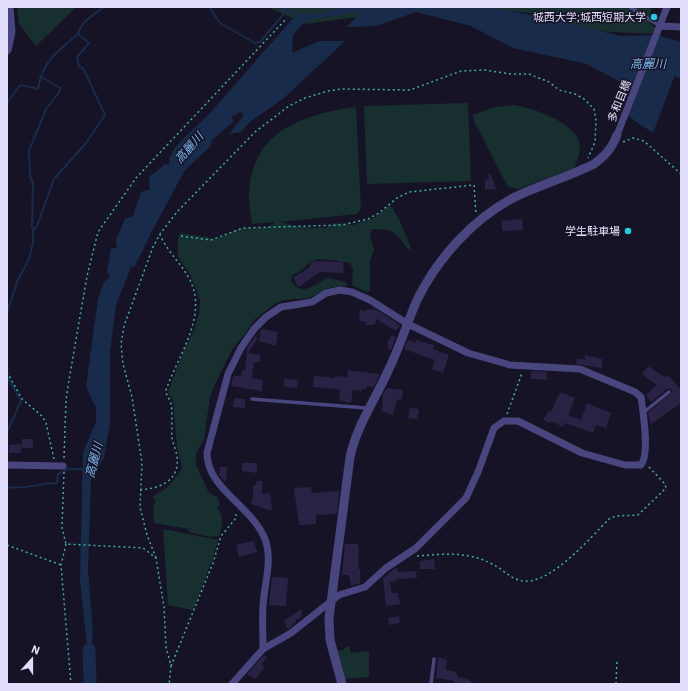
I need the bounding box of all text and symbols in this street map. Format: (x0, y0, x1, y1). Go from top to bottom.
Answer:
place label: 城西大学;城西短期大学 (533, 10, 646, 24)
marker: 城西大学;城西短期大学 (649, 12, 659, 22)
water label: 高麗川 (630, 56, 668, 71)
street label: 多和目橋 (604, 78, 634, 124)
water label: 高麗川 (171, 128, 207, 166)
place label: 学生駐車場 (565, 224, 620, 238)
marker: 学生駐車場 (623, 226, 633, 236)
water label: 高麗川 (82, 439, 106, 479)
north arrow (12, 639, 52, 679)
text: N (29, 642, 42, 658)

